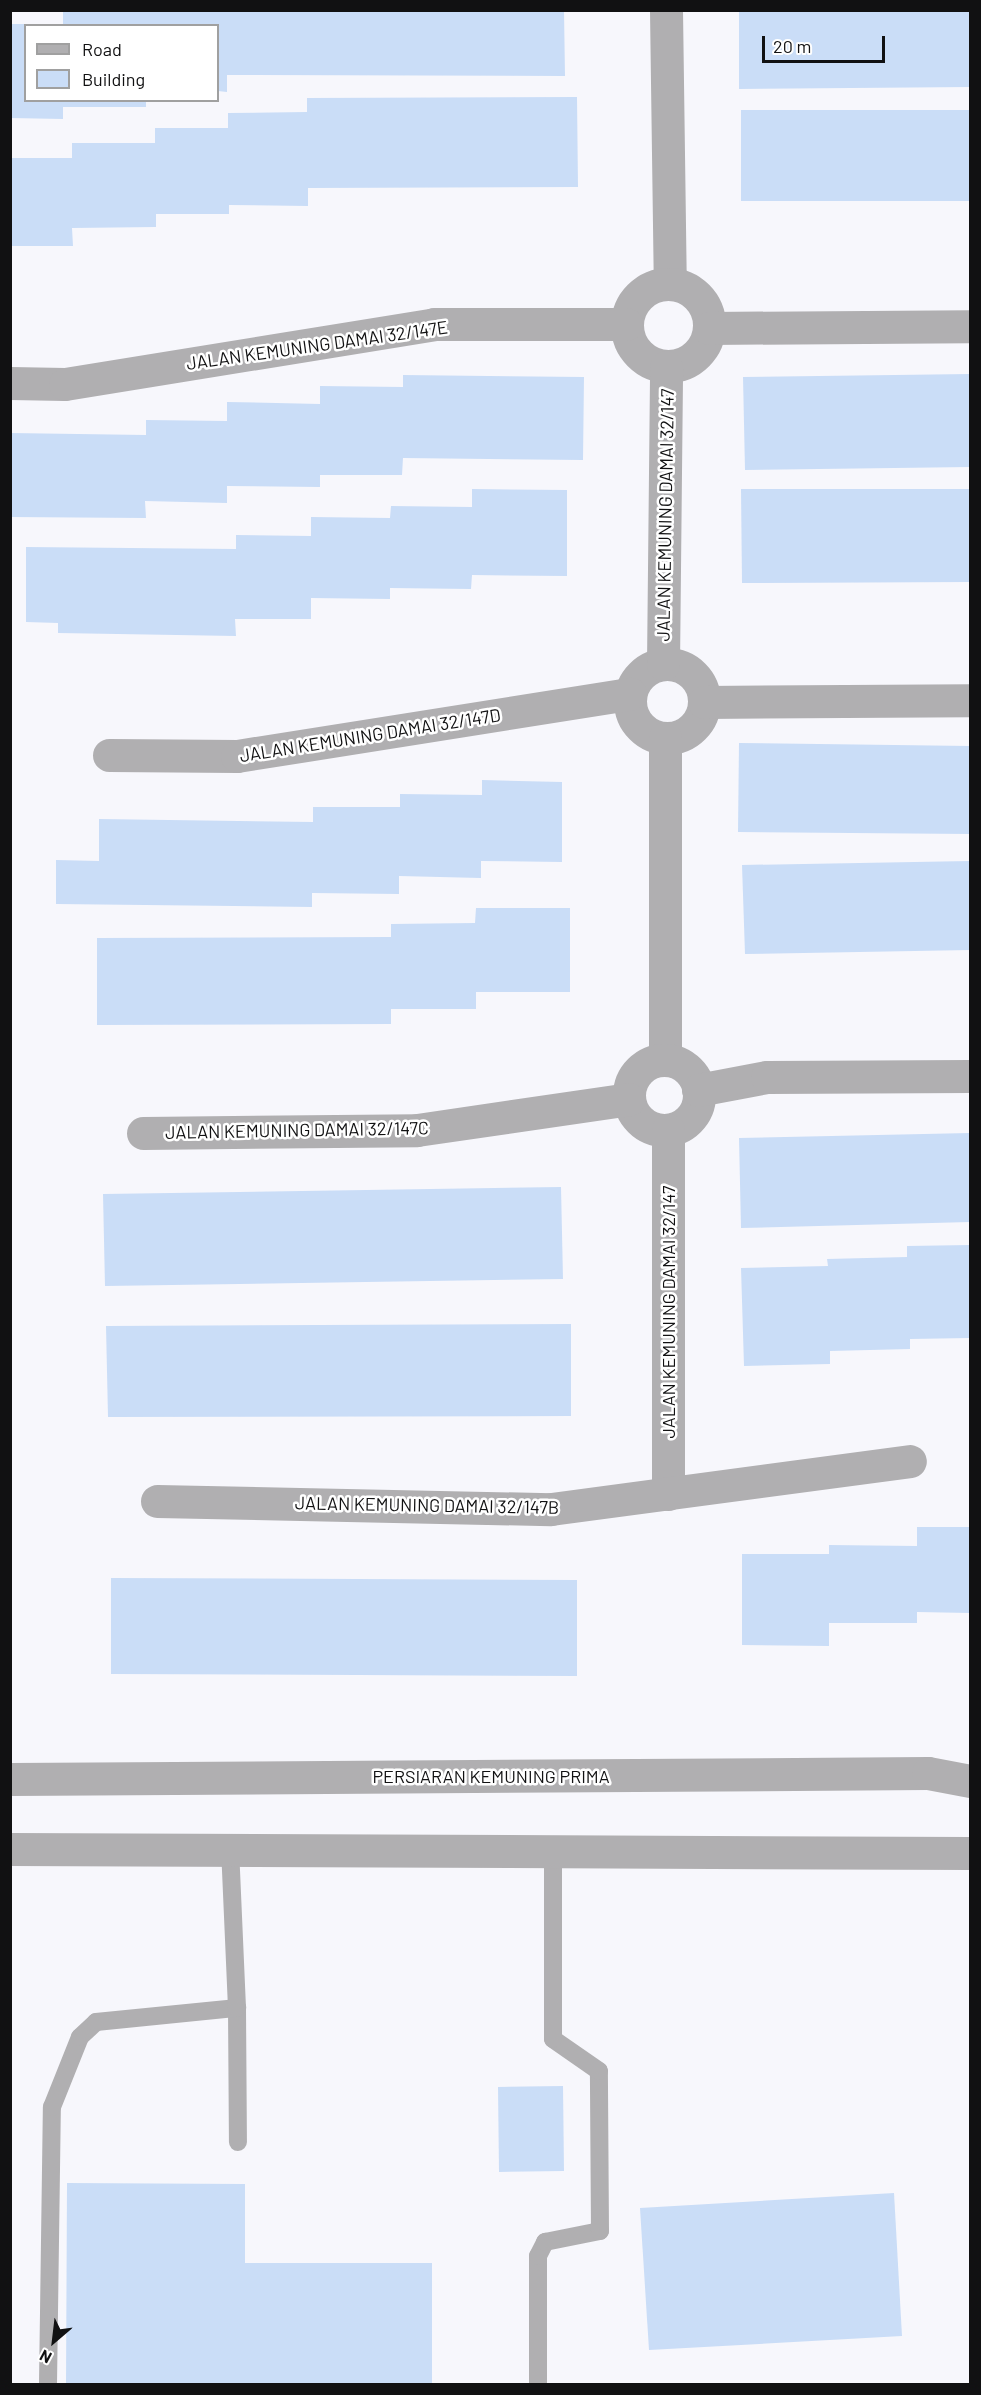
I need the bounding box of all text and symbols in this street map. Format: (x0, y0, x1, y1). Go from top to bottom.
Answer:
legend (24, 24, 219, 102)
scale bar (765, 24, 888, 62)
text: 20 m (773, 35, 811, 57)
text: Road (82, 38, 122, 60)
text: Building (82, 68, 145, 90)
street label: JALAN KEMUNING DAMAI 32/147E (185, 316, 449, 374)
street label: JALAN KEMUNING DAMAI 32/147 (652, 388, 678, 642)
street label: JALAN KEMUNING DAMAI 32/147D (238, 704, 502, 766)
street label: JALAN KEMUNING DAMAI 32/147C (165, 1117, 429, 1143)
street label: JALAN KEMUNING DAMAI 32/147 (657, 1186, 679, 1438)
street label: JALAN KEMUNING DAMAI 32/147B (295, 1492, 559, 1518)
street label: PERSIARAN KEMUNING PRIMA (372, 1765, 610, 1787)
north arrow (24, 2311, 84, 2371)
text: N (36, 2346, 54, 2368)

